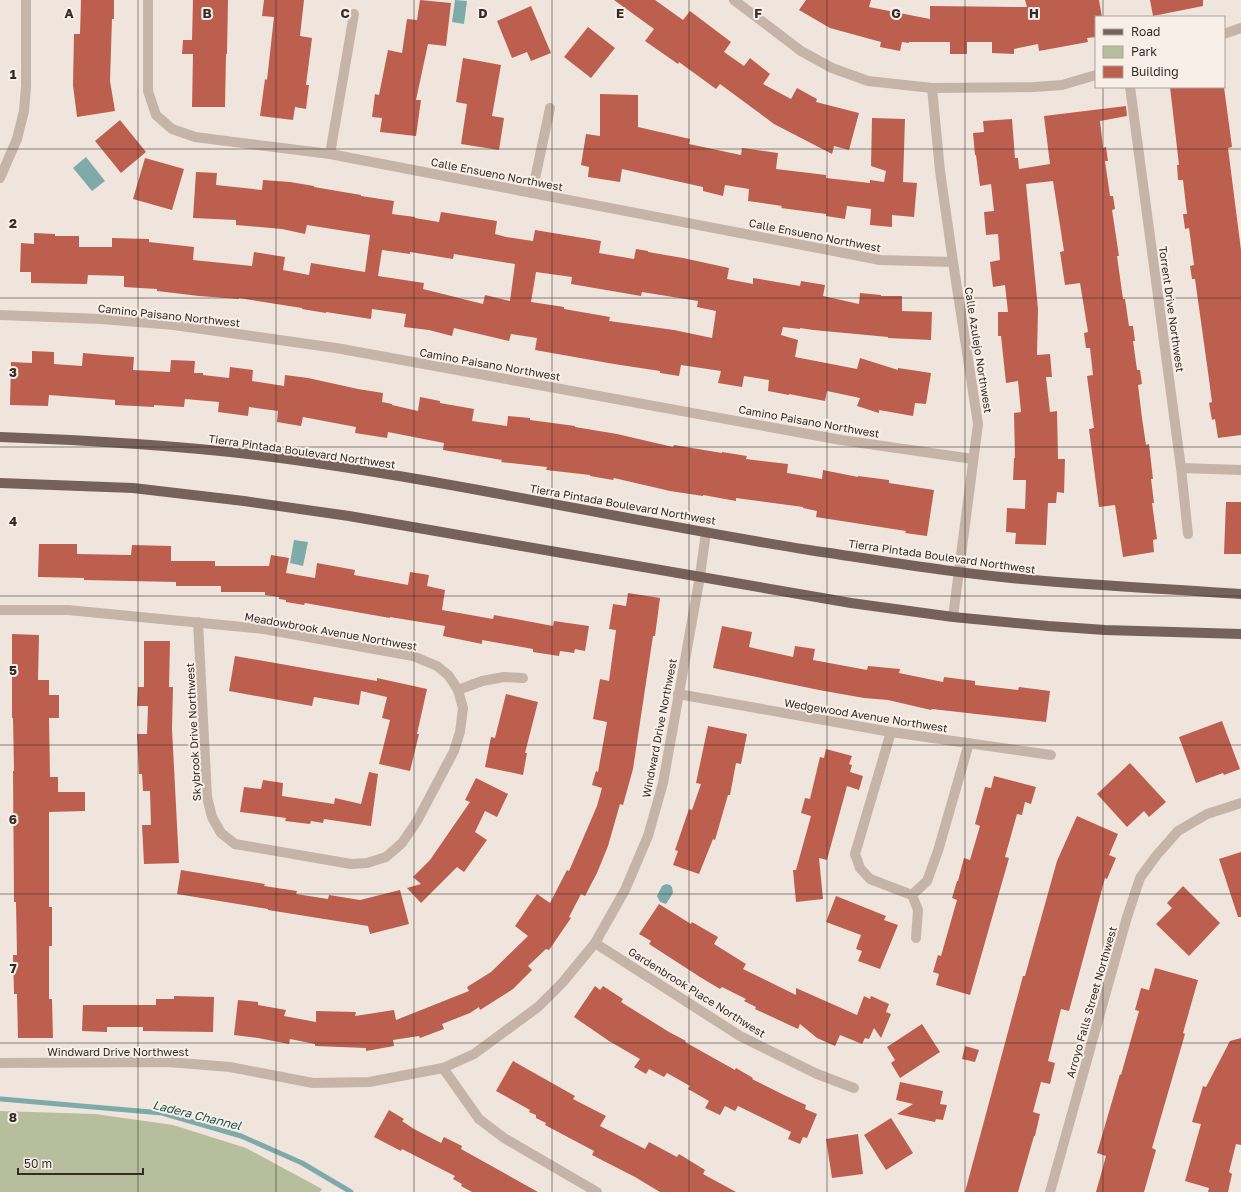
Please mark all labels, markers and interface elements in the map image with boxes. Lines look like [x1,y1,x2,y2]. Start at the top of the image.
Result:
text: A [64,5,74,21]
text: B [202,5,212,21]
text: C [340,5,350,21]
text: D [478,5,488,21]
text: E [616,5,624,21]
text: F [754,5,762,21]
text: G [891,5,901,21]
text: H [1029,5,1039,21]
legend [1095,16,1225,88]
text: Road [1131,24,1160,39]
text: Park [1131,44,1157,59]
text: Building [1131,64,1179,79]
text: 1 [10,66,17,82]
street label: Calle Ensueno Northwest [430,155,564,193]
text: 2 [9,215,17,231]
street label: Calle Ensueno Northwest [748,216,882,254]
street label: Torrent Drive Northwest [1157,245,1187,373]
street label: Calle Azulejo Northwest [963,286,995,414]
street label: Camino Paisano Northwest [97,301,241,329]
street label: Camino Paisano Northwest [419,345,561,383]
text: 3 [9,364,17,380]
street label: Camino Paisano Northwest [738,402,880,440]
street label: Tierra Pintada Boulevard Northwest [208,431,396,471]
street label: Tierra Pintada Boulevard Northwest [529,481,717,527]
text: 4 [9,513,17,529]
street label: Tierra Pintada Boulevard Northwest [848,536,1036,576]
street label: Meadowbrook Avenue Northwest [244,609,418,653]
street label: Windward Drive Northwest [639,657,679,799]
text: 5 [9,662,17,678]
street label: Skybrook Drive Northwest [183,662,203,802]
street label: Wedgewood Avenue Northwest [783,696,949,734]
text: 6 [9,811,17,827]
street label: Arroyo Falls Street Northwest [1063,925,1119,1079]
street label: Gardenbrook Place Northwest [626,944,768,1040]
text: 7 [9,960,17,976]
street label: Windward Drive Northwest [47,1045,189,1058]
water label: Ladera Channel [151,1097,244,1133]
text: 8 [9,1109,17,1125]
scale bar [18,1150,143,1176]
text: 50 m [24,1156,52,1171]

